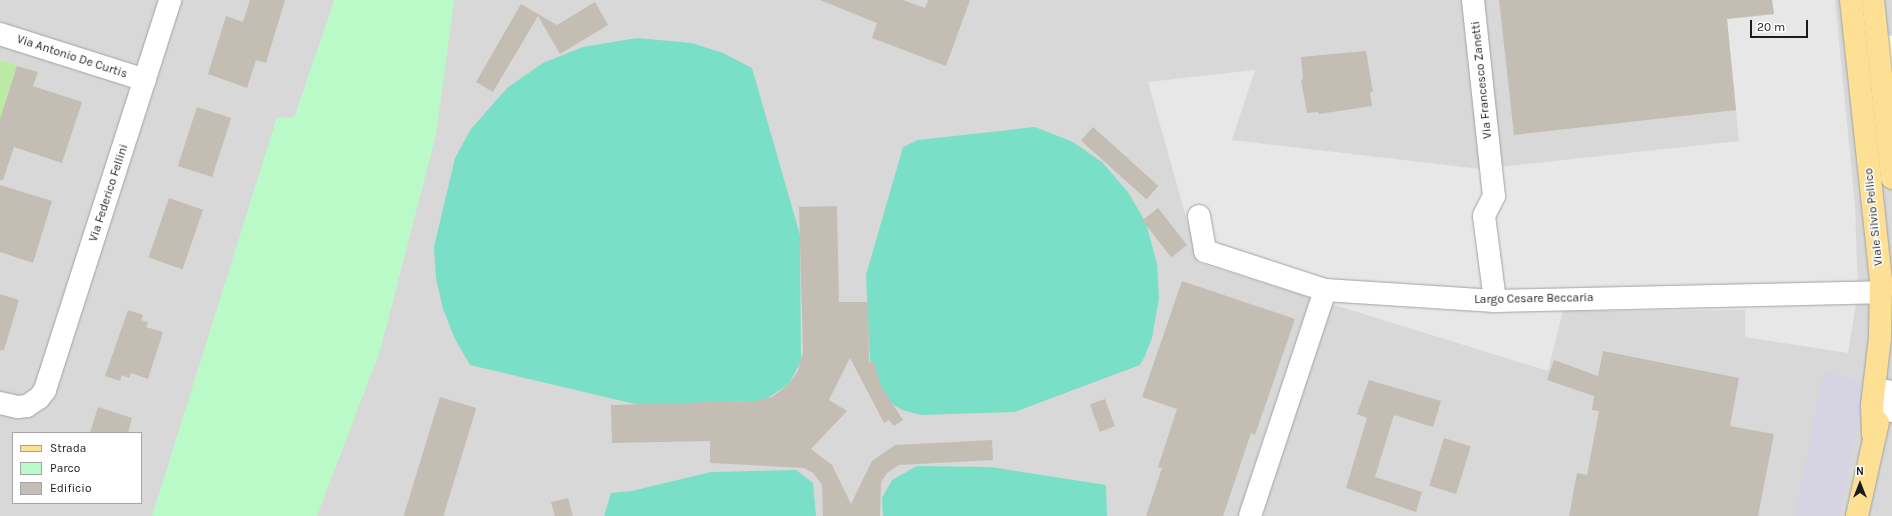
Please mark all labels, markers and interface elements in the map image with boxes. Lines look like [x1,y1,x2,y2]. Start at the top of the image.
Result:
scale bar [1752,12,1810,38]
street label: Via Francesco Zanetti [1469,20,1495,140]
text: 20 m [1757,20,1785,34]
street label: Via Antonio De Curtis [15,32,129,82]
street label: Via Federico Fellini [86,142,132,244]
street label: Viale Silvio Pellico [1862,167,1886,267]
street label: Largo Cesare Beccaria [1474,291,1594,307]
legend [12,432,142,504]
text: Strada [50,441,86,455]
text: Parco [50,461,80,475]
north arrow [1840,464,1880,504]
text: N [1856,465,1864,478]
text: Edificio [50,481,91,495]

